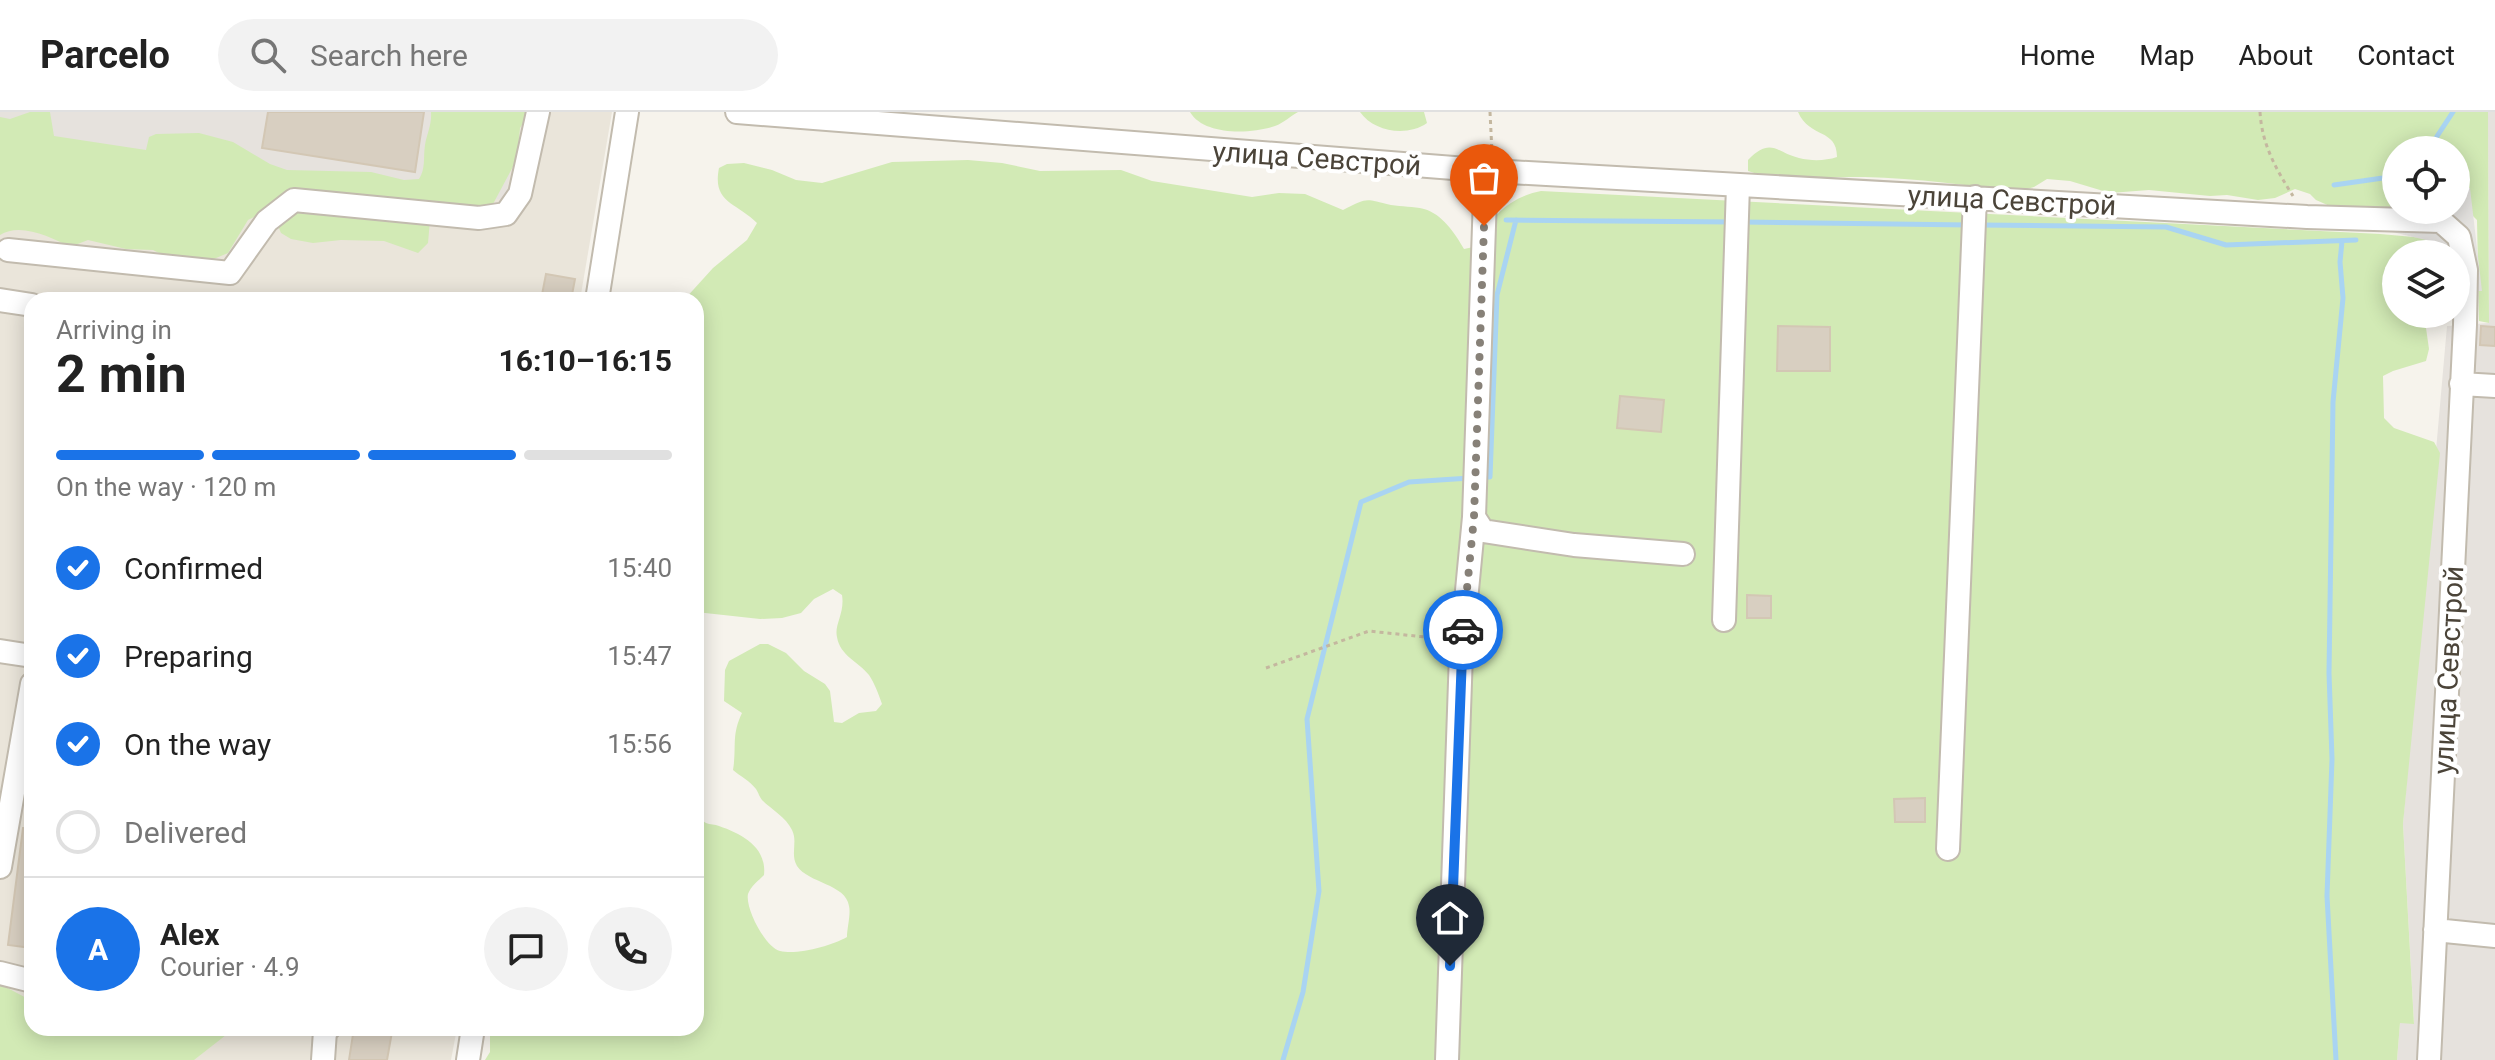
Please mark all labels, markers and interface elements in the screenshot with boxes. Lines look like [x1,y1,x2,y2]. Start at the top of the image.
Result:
search box [218,19,778,91]
text: Parcelo [40,33,170,77]
icon: search [246,33,290,77]
text: Search here [310,38,468,73]
text: Home [2020,39,2095,72]
text: Map [2139,39,2195,72]
text: About [2239,39,2313,72]
text: Contact [2357,39,2455,72]
street label: улица Севстрой [1212,135,1422,182]
map controls [2382,136,2470,328]
button: locate [2382,136,2470,224]
pin [1450,144,1518,226]
icon: bag [1462,156,1506,200]
street label: улица Севстрой [1907,179,2117,222]
button: layers [2382,240,2470,328]
text: Arriving in [56,315,172,345]
text: 16:10–16:15 [498,343,672,378]
text: 2 min [56,344,187,405]
text: On the way · 120 m [56,472,276,502]
icon: check [56,546,100,590]
text: Confirmed [124,551,263,586]
text: 15:40 [607,553,672,583]
street label: улица Севстрой [2427,565,2470,775]
courier [1423,590,1503,670]
icon: car [1441,608,1485,652]
icon: check [56,634,100,678]
text: Preparing [124,639,253,674]
text: 15:47 [607,641,672,671]
icon: check [56,722,100,766]
text: On the way [124,727,271,762]
text: 15:56 [607,729,672,759]
text: Delivered [124,815,247,850]
pin [1416,884,1484,966]
icon: home [1428,896,1472,940]
button: chat [484,907,568,991]
button: phone [588,907,672,991]
text: Alex [160,917,220,952]
text: A [88,932,108,967]
text: Courier · 4.9 [160,952,300,982]

